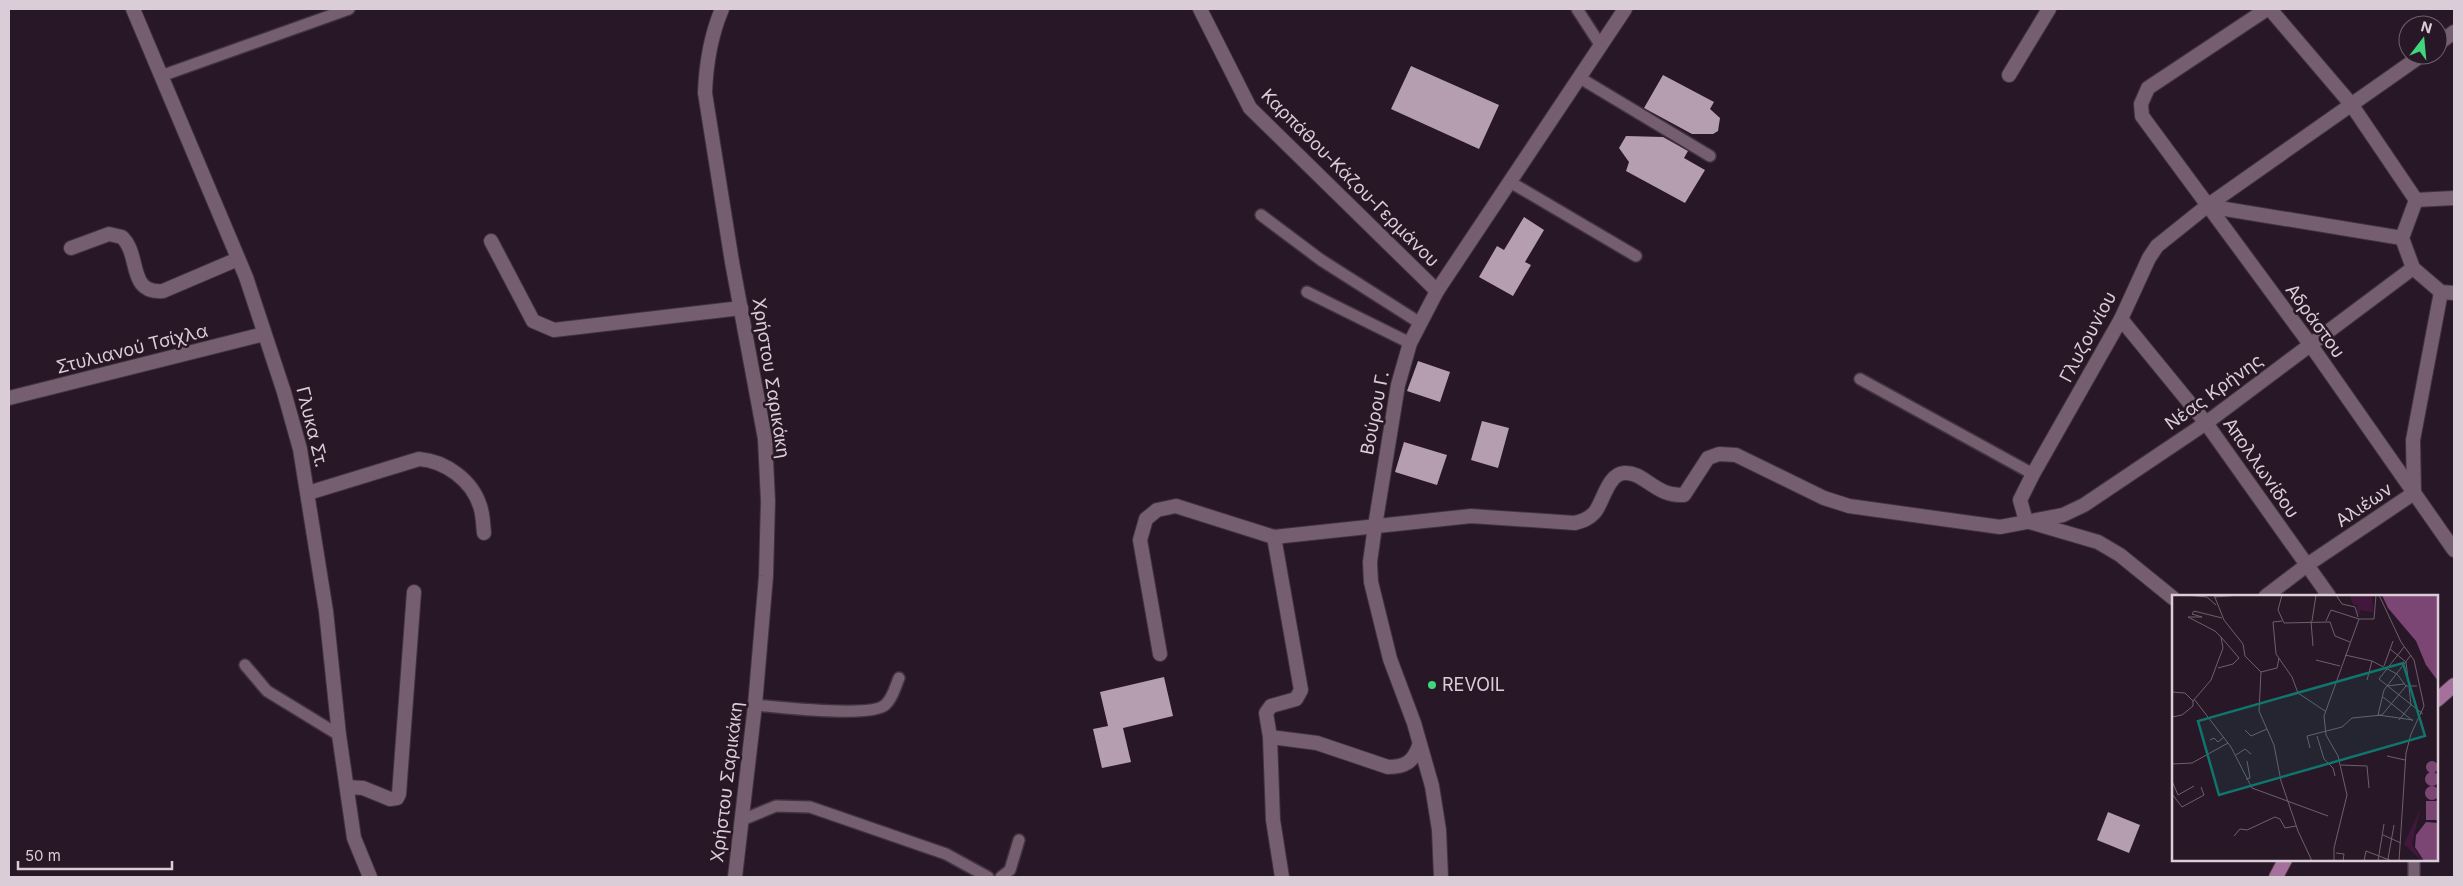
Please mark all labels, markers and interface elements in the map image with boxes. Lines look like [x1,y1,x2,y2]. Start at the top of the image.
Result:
north arrow [2398,15,2448,65]
text: N [2419,17,2434,37]
street label: Καρπάθου-Κάζου-Γερμάνου [1257,84,1444,271]
street label: Αδράστου [2282,280,2349,362]
street label: Γλυζουνίου [2055,288,2120,386]
street label: Χρήστου Σαρικάκη [748,296,795,460]
street label: Στυλιανού Τσίχλα [54,320,210,378]
street label: Νέας Κρήνης [2161,349,2267,434]
street label: Βούρου Γ. [1356,369,1393,457]
street label: Γλυκα Στ. [292,385,333,469]
street label: Απολλωνίδου [2219,414,2304,522]
street label: Αλιέων [2331,478,2396,531]
inset map [2172,595,2438,861]
place label: REVOIL [1442,674,1505,695]
marker: REVOIL [1426,679,1438,691]
street label: Χρήστου Σαρικάκη [706,700,747,864]
scale bar [18,838,171,870]
text: 50 m [25,846,61,865]

